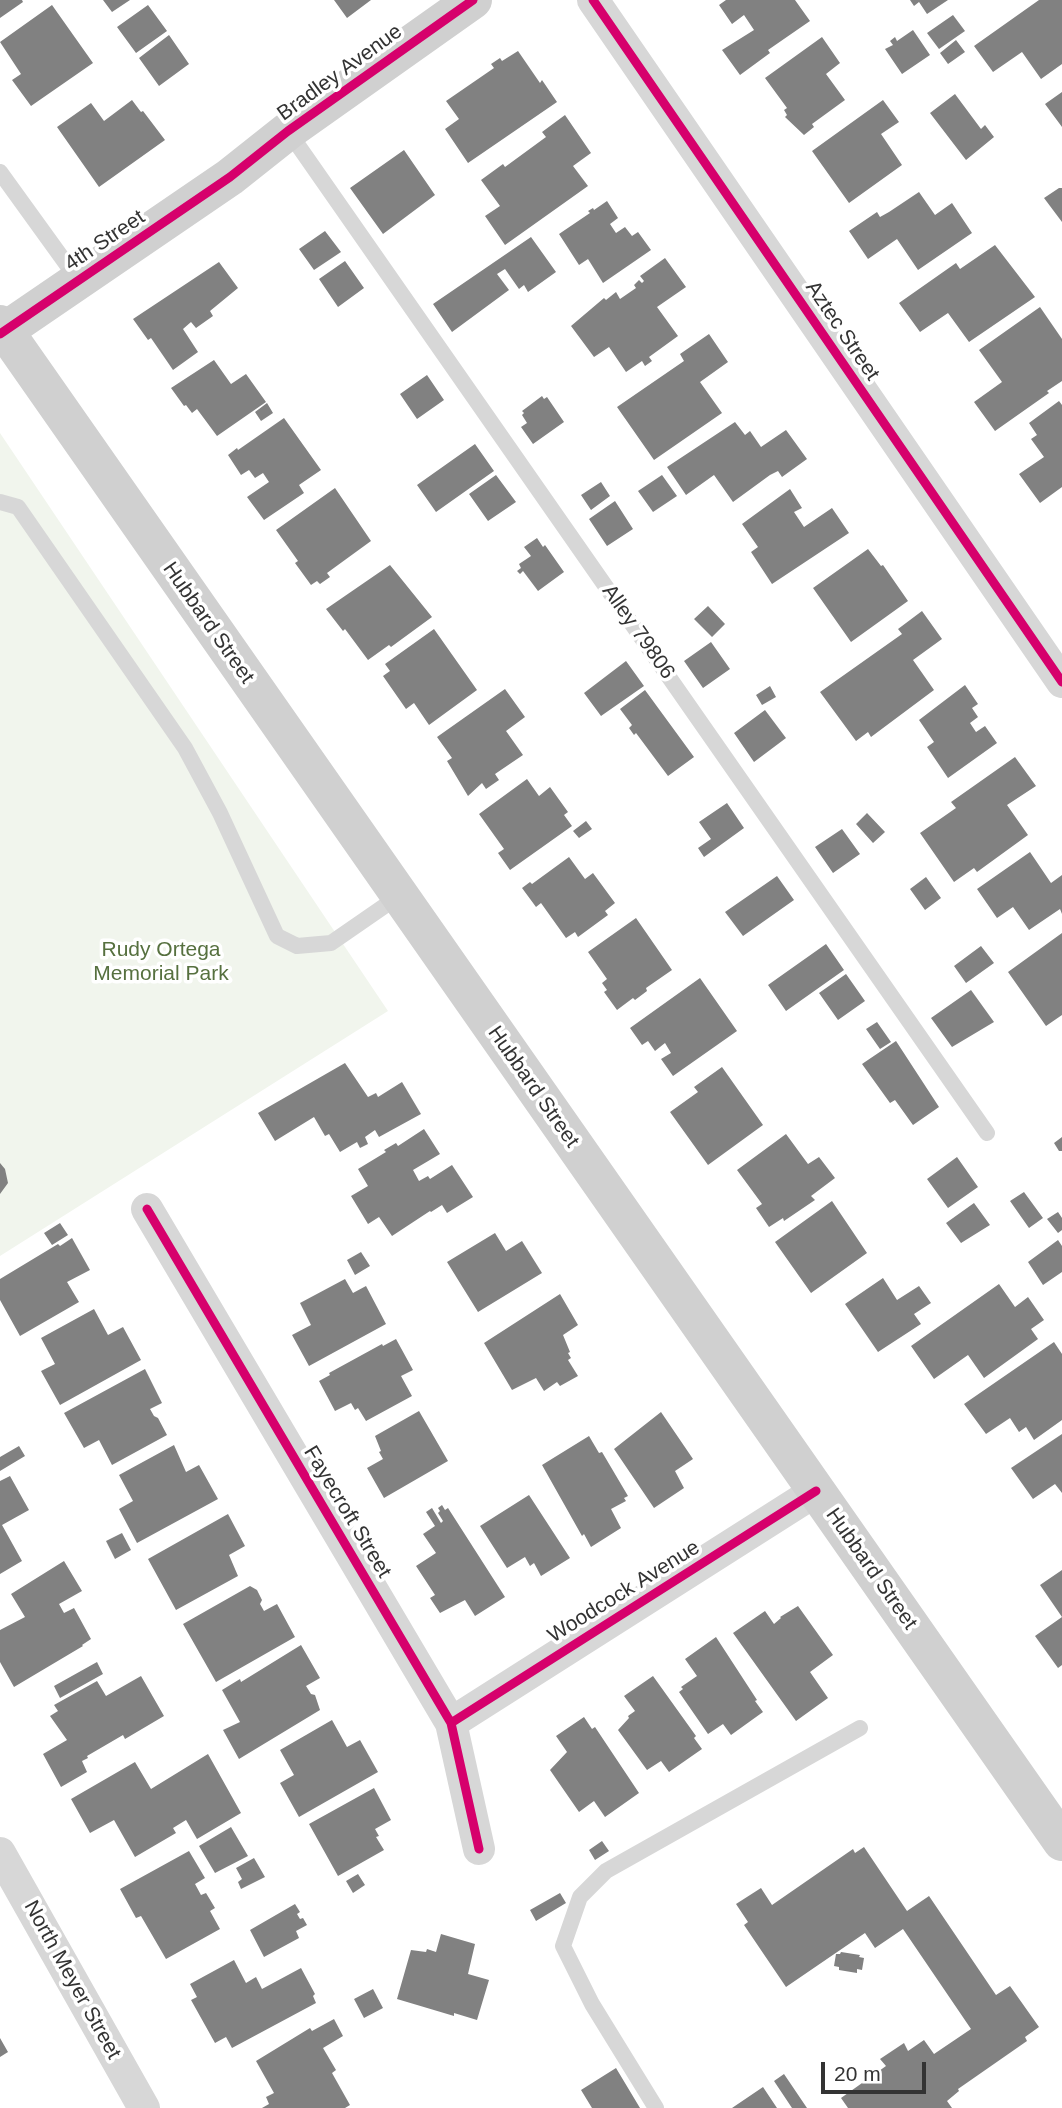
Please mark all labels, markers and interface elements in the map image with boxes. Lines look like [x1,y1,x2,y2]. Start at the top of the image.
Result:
street label: Bradley Avenue [273,19,407,127]
street label: 4th Street [60,205,150,277]
street label: Aztec Street [800,277,884,385]
street label: Hubbard Street [157,557,259,689]
street label: Alley 79806 [596,580,680,684]
park label: Rudy Ortega Memorial Park [93,937,229,987]
street label: Hubbard Street [482,1021,584,1153]
street label: Fayecroft Street [298,1441,396,1583]
street label: Hubbard Street [820,1503,922,1635]
street label: Woodcock Avenue [543,1535,705,1649]
street label: North Meyer Street [18,1896,126,2064]
scale bar [824,2048,929,2092]
text: 20 m [834,2062,881,2085]

